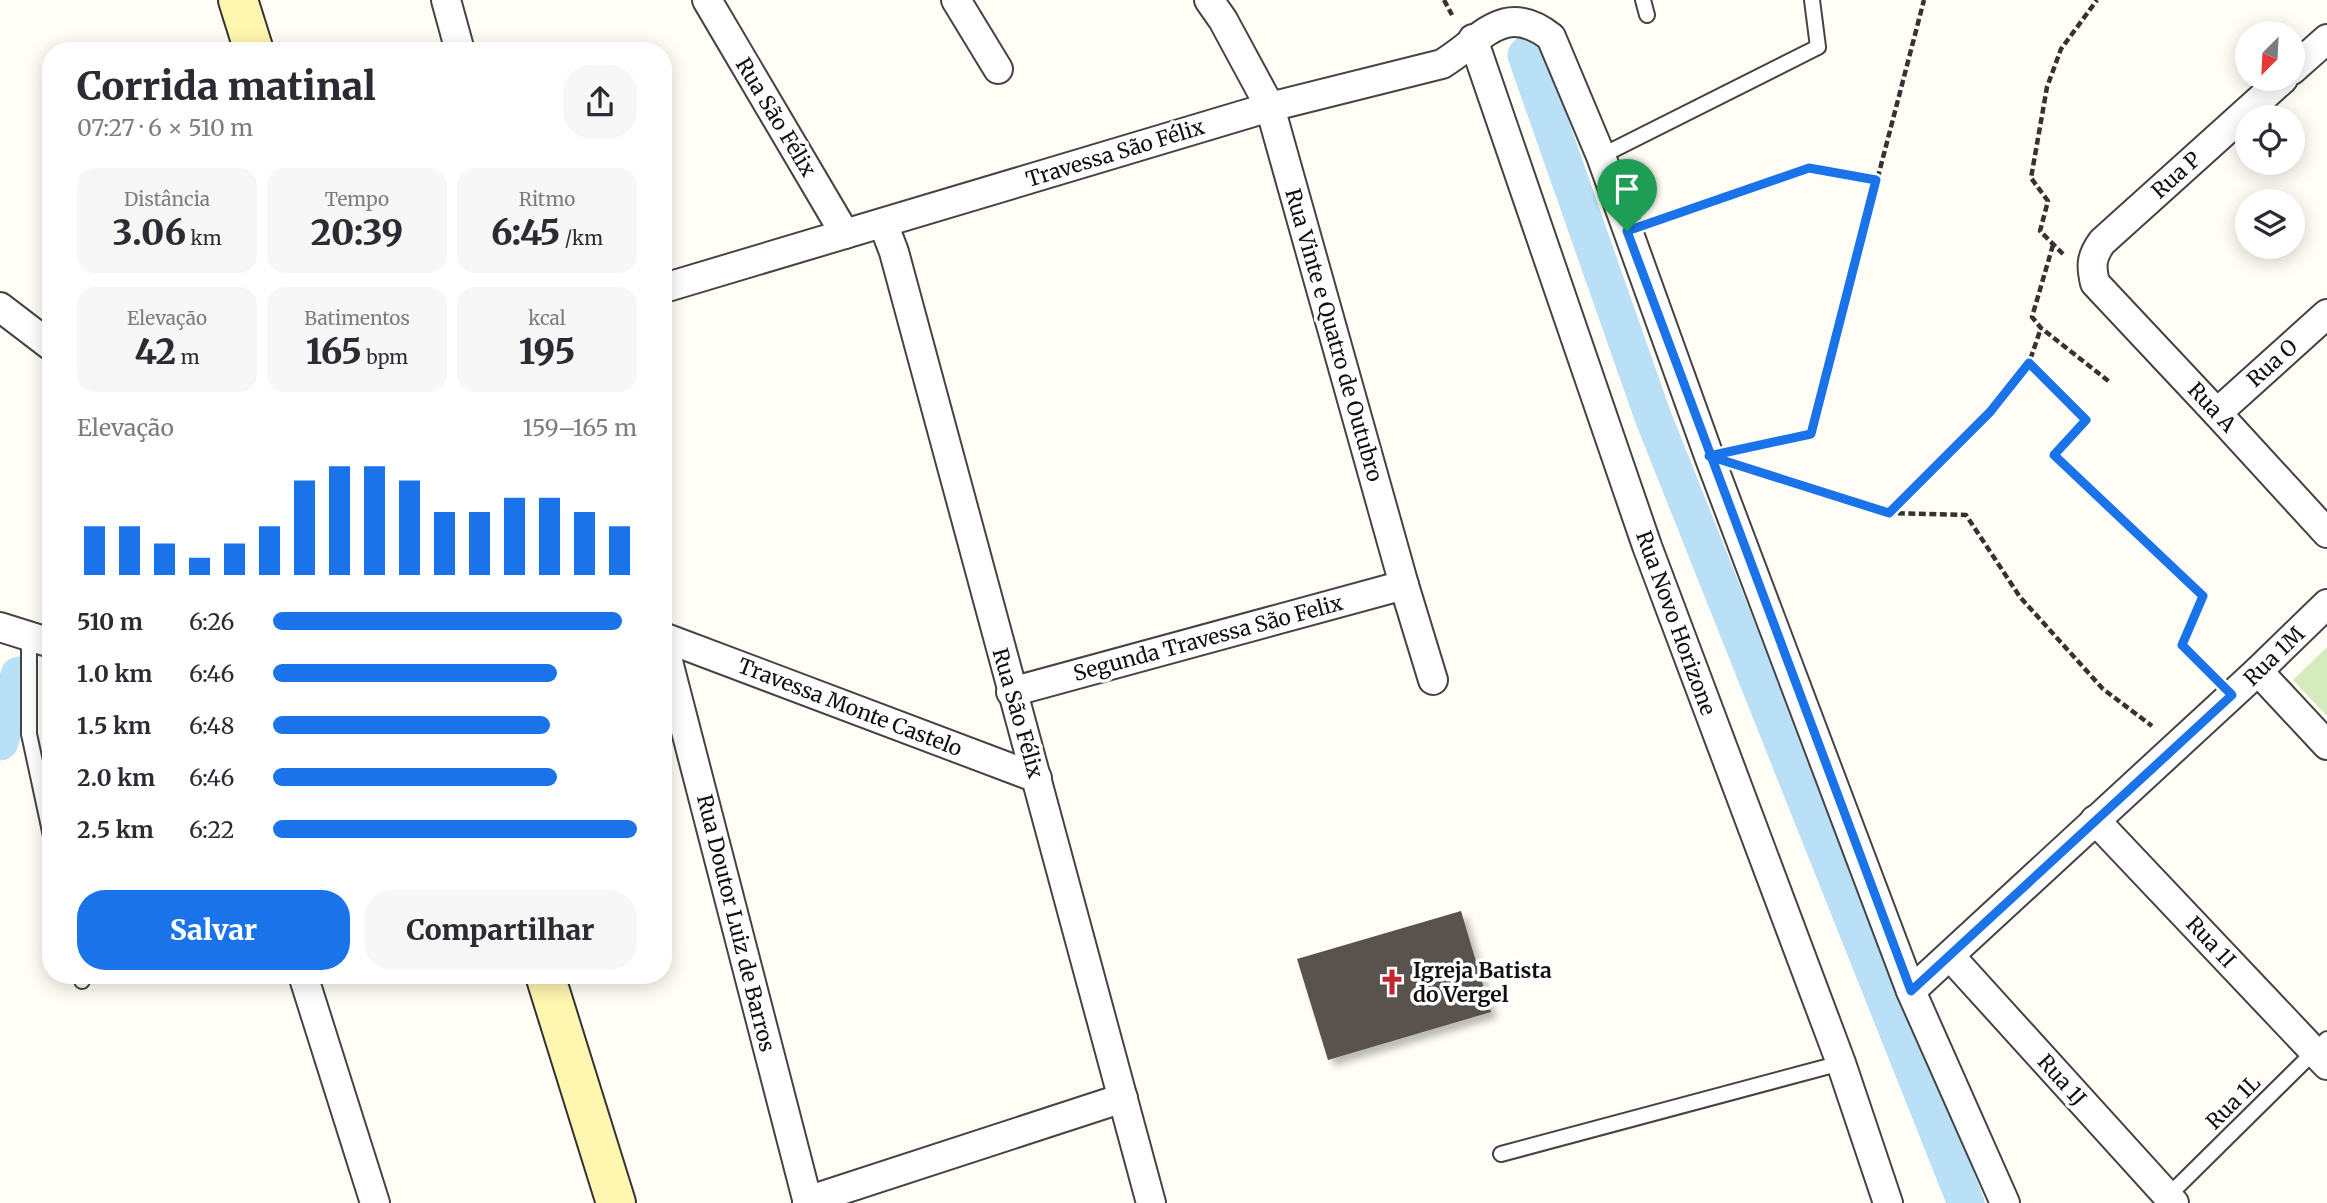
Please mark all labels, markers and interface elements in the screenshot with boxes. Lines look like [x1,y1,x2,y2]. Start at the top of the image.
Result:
north arrow [2235,21,2305,91]
map controls [2235,21,2305,259]
street label: Rua São Félix [730,53,822,182]
text: Corrida matinal [77,63,376,110]
button: share [563,65,637,139]
button: locate [2235,105,2305,175]
text: 07:27 · 6 × 510 m [77,113,253,142]
street label: Travessa São Félix [1023,113,1208,193]
street label: Rua P [2146,146,2206,204]
pin [1597,159,1657,231]
icon: arrive [1608,170,1646,208]
street label: Rua Vinte e Quatro de Outubro [1279,185,1389,485]
text: Distância [124,187,210,211]
text: Tempo [325,187,389,211]
text: Ritmo [519,187,575,211]
button: layers [2235,189,2305,259]
text: 3.06 [112,211,186,255]
text: 20:39 [311,211,403,255]
text: 6:45 [491,211,560,255]
text: km [186,226,222,250]
text: /km [560,226,603,250]
text: Elevação [127,306,207,330]
text: Batimentos [304,306,410,330]
text: kcal [528,306,566,330]
text: 42 [134,330,176,374]
text: 165 [306,330,362,374]
text: 195 [519,330,575,374]
street label: Rua O [2241,333,2303,393]
text: m [176,345,200,369]
text: bpm [362,345,408,369]
street label: Rua A [2182,376,2242,438]
text: Elevação [77,413,174,442]
text: 159–165 m [522,413,637,442]
street label: Rua Novo Horizone [1630,527,1722,719]
street label: Segunda Travessa São Felix [1070,589,1346,687]
text: 510 m [77,607,143,636]
text: 6:26 [189,607,234,636]
street label: Rua 1M [2238,620,2310,691]
street label: Rua São Félix [987,645,1050,782]
street label: Travessa Monte Castelo [734,652,966,762]
text: 1.0 km [77,659,152,688]
text: 6:46 [189,659,235,688]
text: 1.5 km [77,711,151,740]
text: 6:48 [189,711,234,740]
text: 2.0 km [77,763,155,792]
text: 6:46 [189,763,235,792]
street label: Rua Doutor Luiz de Barros [691,792,781,1054]
text: 2.5 km [77,815,154,844]
text: 6:22 [189,815,234,844]
button: Salvar [77,890,350,970]
button: Compartilhar [364,890,637,970]
street label: Rua 1I [2180,911,2242,973]
place label: Igreja Batista do Vergel [1413,957,1552,1008]
church icon: Igreja Batista do Vergel [1377,967,1407,997]
street label: Rua 1J [2032,1049,2092,1112]
street label: Rua 1L [2200,1069,2266,1135]

